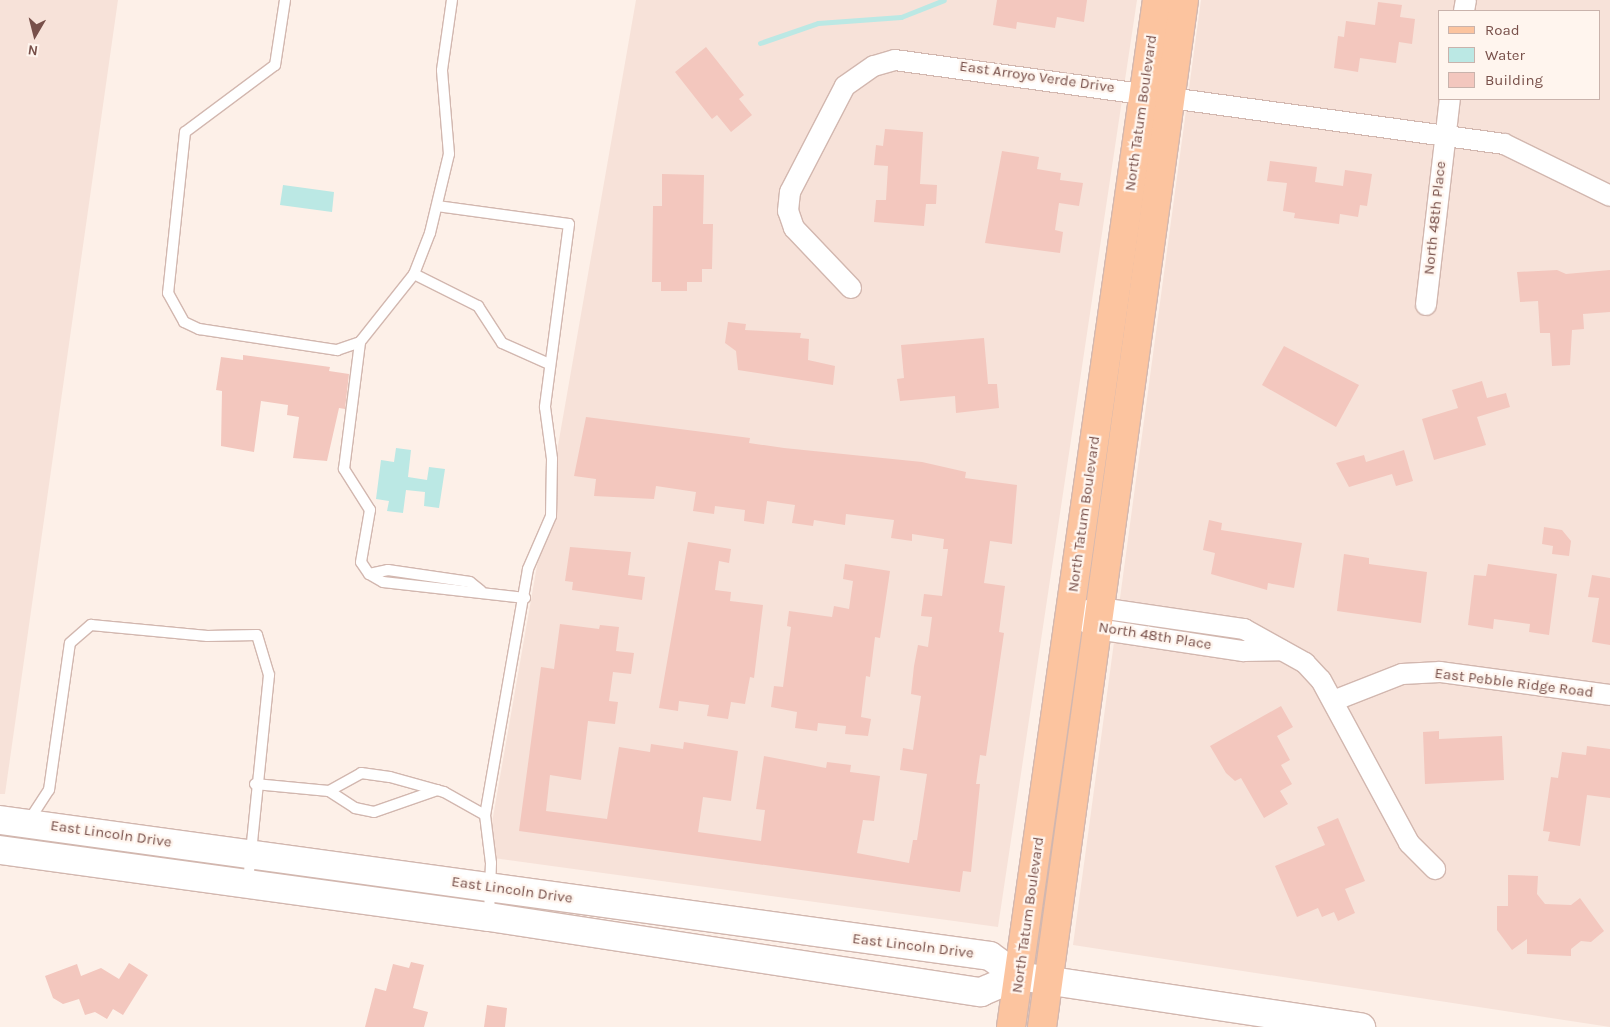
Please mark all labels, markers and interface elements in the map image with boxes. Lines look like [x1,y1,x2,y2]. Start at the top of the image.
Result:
north arrow [10,10,60,60]
legend [1438,10,1600,100]
text: Road [1485,21,1520,39]
street label: North Tatum Boulevard [1121,34,1161,192]
text: N [27,41,39,59]
text: Water [1485,46,1525,64]
street label: East Arroyo Verde Drive [958,57,1116,97]
text: Building [1485,71,1543,89]
street label: North 48th Place [1420,160,1450,276]
street label: North Tatum Boulevard [1064,435,1104,593]
street label: North 48th Place [1097,618,1213,654]
street label: East Pebble Ridge Road [1434,664,1594,702]
street label: East Lincoln Drive [49,817,173,851]
street label: North Tatum Boulevard [1008,836,1048,994]
street label: East Lincoln Drive [450,873,574,907]
street label: East Lincoln Drive [851,930,975,962]

